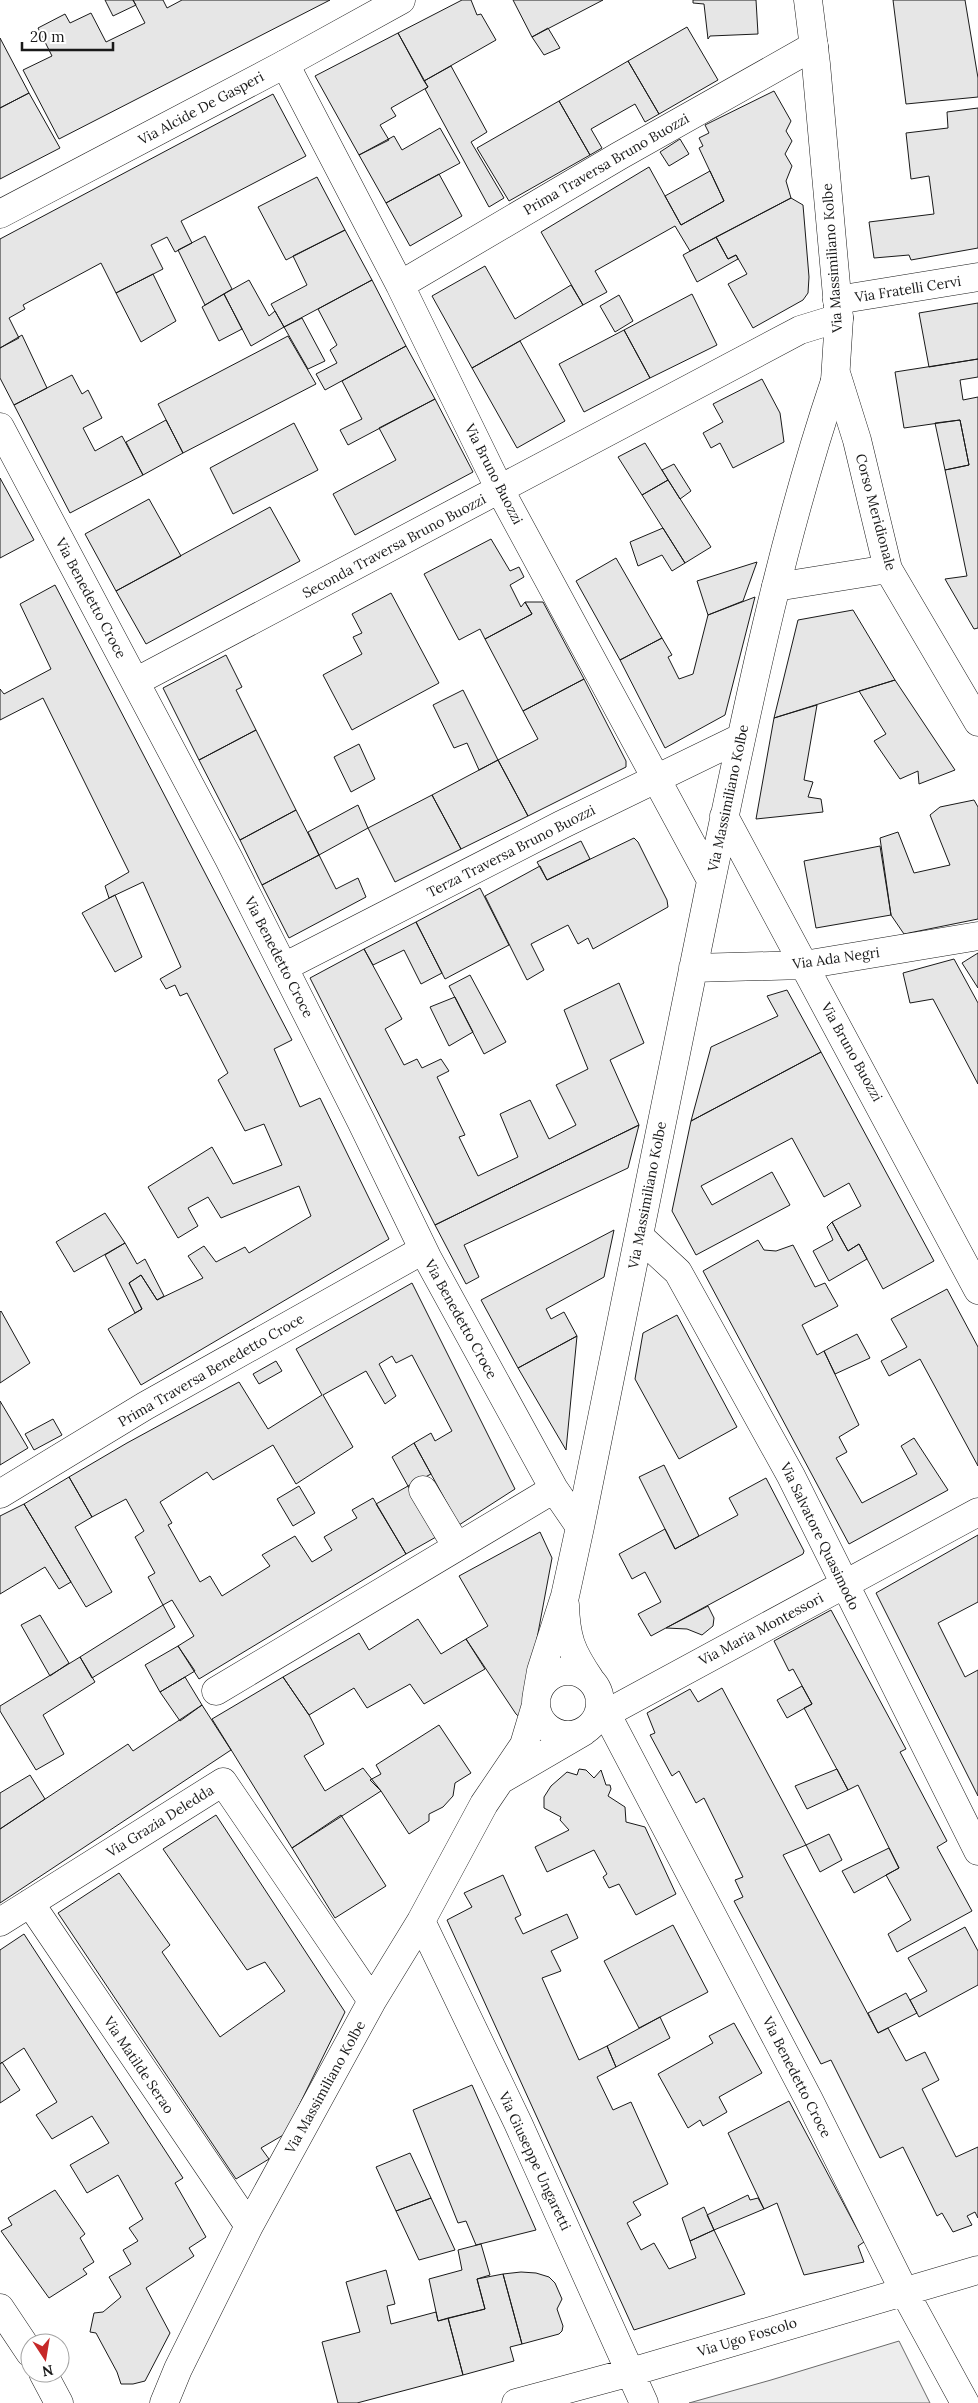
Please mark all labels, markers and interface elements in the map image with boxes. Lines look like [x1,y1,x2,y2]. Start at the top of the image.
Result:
scale bar [22,20,114,52]
text: 20 m [30,27,65,46]
street label: Via Alcide De Gasperi [134,67,267,149]
street label: Prima Traversa Bruno Buozzi [520,109,692,219]
street label: Via Massimiliano Kolbe [818,182,846,334]
street label: Via Fratelli Cervi [853,272,962,306]
street label: Via Bruno Buozzi [460,420,527,527]
street label: Corso Meridionale [852,452,900,573]
street label: Seconda Traversa Bruno Buozzi [299,490,489,602]
street label: Via Benedetto Croce [51,534,131,662]
street label: Via Massimiliano Kolbe [703,723,752,874]
street label: Terza Traversa Bruno Buozzi [424,801,598,901]
street label: Via Benedetto Croce [240,892,318,1021]
street label: Via Ada Negri [790,943,881,973]
street label: Via Bruno Buozzi [817,998,887,1105]
street label: Via Massimiliano Kolbe [624,1119,670,1271]
street label: Via Benedetto Croce [420,1255,501,1382]
street label: Prima Traversa Benedetto Croce [115,1309,307,1431]
street label: Via Salvatore Quasimodo [776,1458,864,1613]
street label: Via Maria Montessori [695,1589,826,1670]
street label: Via Grazia Deledda [102,1781,217,1862]
street label: Via Matilde Serao [99,2012,178,2117]
street label: Via Benedetto Croce [758,2012,836,2141]
street label: Via Massimiliano Kolbe [280,2017,369,2158]
street label: Via Giuseppe Ungaretti [494,2088,575,2233]
street label: Via Ugo Foscolo [694,2313,799,2361]
north arrow [20,2333,70,2383]
text: N [40,2361,55,2381]

